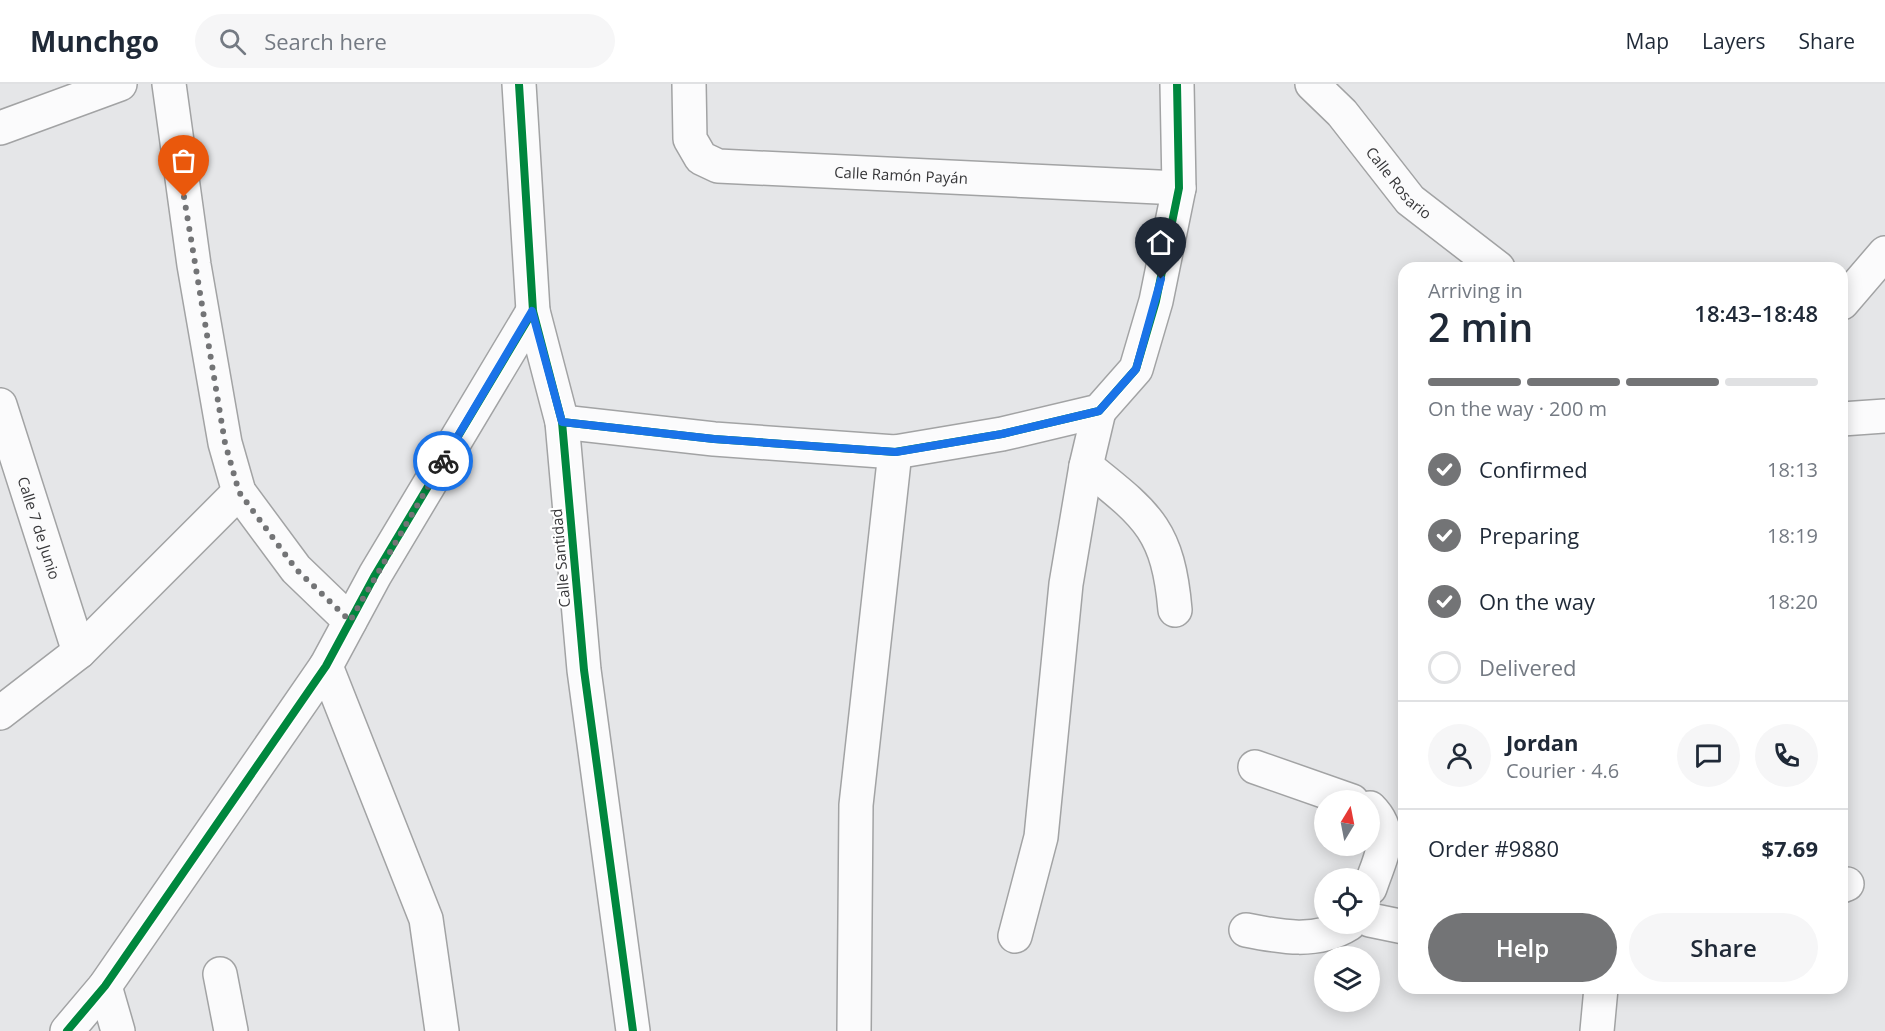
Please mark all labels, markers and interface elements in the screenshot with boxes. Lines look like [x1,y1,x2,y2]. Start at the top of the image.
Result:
search box [195,14,615,68]
text: Munchgo [30,22,159,60]
icon: search [216,25,249,58]
text: Search here [264,26,387,56]
text: Map [1626,27,1669,55]
text: Layers [1702,27,1766,55]
text: Share [1799,27,1855,55]
pin [158,135,209,197]
street label: Calle Rosario [1362,142,1436,223]
icon: bag [167,144,200,177]
street label: Calle Ramón Payán [834,162,968,188]
pin [1135,217,1186,279]
icon: home [1144,226,1177,259]
text: Arriving in [1428,277,1523,304]
text: 18:43–18:48 [1694,298,1818,328]
text: 2 min [1428,300,1533,353]
text: On the way · 200 m [1428,395,1607,422]
courier [413,431,473,491]
icon: bike [427,445,460,478]
icon: check [1428,453,1461,486]
text: Confirmed [1479,454,1588,484]
text: 18:13 [1767,456,1818,483]
street label: Calle 7 de Junio [13,474,65,582]
street label: Calle Santidad [546,508,574,608]
icon: check [1428,519,1461,552]
text: Preparing [1479,520,1579,550]
text: 18:19 [1767,522,1818,549]
icon: check [1428,585,1461,618]
text: On the way [1479,586,1595,616]
text: 18:20 [1767,588,1818,615]
text: Delivered [1479,652,1577,682]
button: person [1428,724,1491,787]
button: chat [1677,724,1740,787]
button: phone [1755,724,1818,787]
text: Jordan [1506,727,1579,757]
text: Courier · 4.6 [1506,757,1619,784]
north arrow [1314,790,1380,856]
map controls [1314,790,1380,1012]
text: Order #9880 [1428,833,1559,863]
text: $7.69 [1761,833,1818,863]
button: locate [1314,868,1380,934]
button: Help [1428,913,1617,982]
button: Share [1629,913,1818,982]
button: layers [1314,946,1380,1012]

